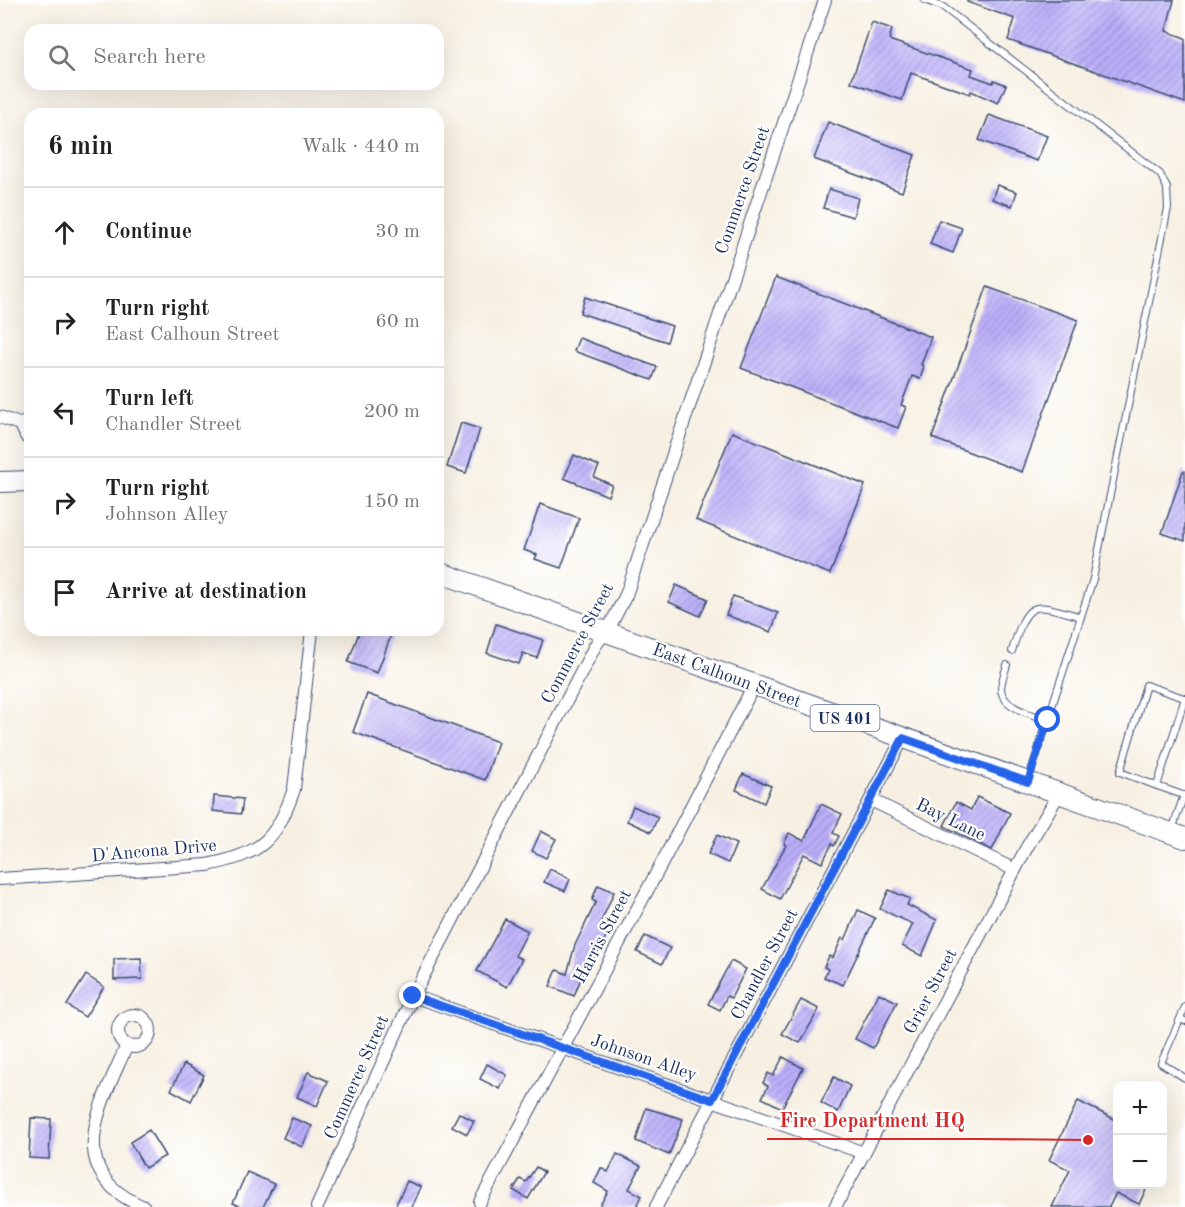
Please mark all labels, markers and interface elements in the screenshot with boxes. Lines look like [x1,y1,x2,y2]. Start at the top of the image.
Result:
search box [24,24,444,90]
icon: search [45,41,78,74]
text: Search here [93,46,206,68]
street label: Commerce Street [713,124,773,257]
text: 6 min [48,134,113,160]
text: Walk · 440 m [301,137,420,157]
icon: ahead [48,216,81,249]
text: Continue [105,221,192,243]
text: 30 m [375,222,420,242]
text: Turn right [105,298,209,320]
icon: right [48,306,81,339]
text: 60 m [375,312,420,332]
text: East Calhoun Street [105,325,280,345]
text: Turn left [105,388,194,410]
icon: left [48,396,81,429]
text: 200 m [364,402,420,422]
text: Chandler Street [105,415,242,435]
text: Turn right [105,478,209,500]
icon: right [48,486,81,519]
text: 150 m [364,492,420,512]
text: Johnson Alley [105,505,228,525]
icon: arrive [48,576,81,609]
street label: Commerce Street [538,580,617,707]
text: Arrive at destination [105,581,307,603]
street label: East Calhoun Street [650,641,804,711]
road number: US 401 [810,705,880,731]
route start [1034,706,1060,732]
street label: Bay Lane [913,795,988,844]
street label: D'Ancona Drive [91,837,217,865]
street label: Harris Street [571,887,635,986]
street label: Chandler Street [728,906,802,1023]
street label: Grier Street [901,946,961,1037]
route end [399,982,425,1008]
street label: Commerce Street [321,1012,392,1142]
street label: Johnson Alley [588,1031,699,1085]
map controls [1113,1081,1167,1189]
button: + [1113,1081,1167,1135]
callout: Fire Department HQ [767,1101,976,1139]
text: Fire Department HQ [779,1112,965,1132]
button: − [1113,1135,1167,1189]

